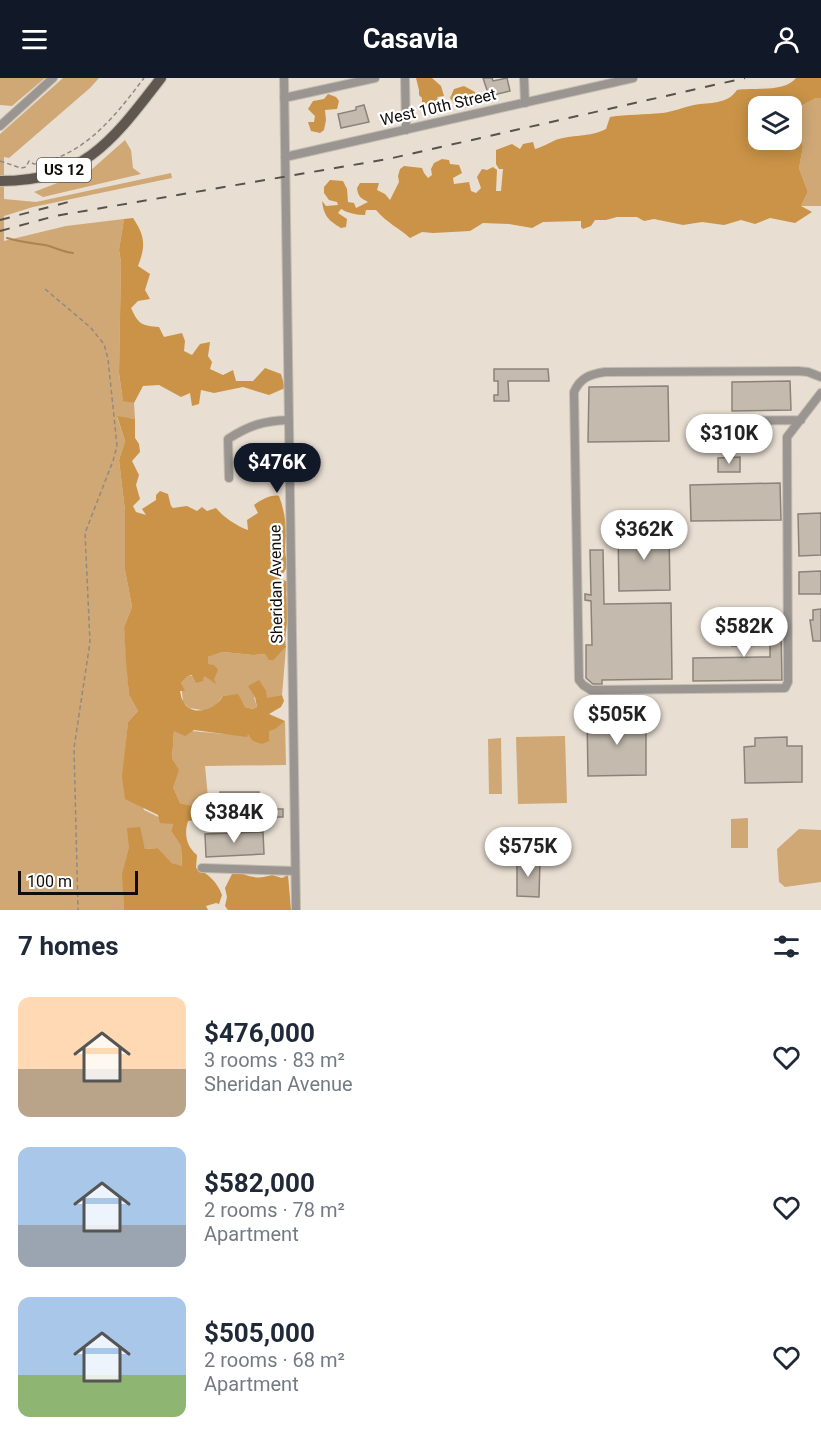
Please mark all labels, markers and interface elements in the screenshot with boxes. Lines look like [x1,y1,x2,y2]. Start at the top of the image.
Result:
icon: menu [18,23,51,56]
text: Casavia [363,23,458,55]
icon: person [770,23,803,56]
street label: West 10th Street [378,84,498,130]
map controls [748,96,802,150]
button: layers [748,96,802,150]
road number: US 12 [37,158,91,182]
pin: $310K [687,414,771,465]
text: $310K [700,421,758,445]
pin: $476K [235,443,319,494]
text: $476K [248,450,306,474]
pin: $362K [602,510,686,561]
text: $362K [615,517,673,541]
street label: Sheridan Avenue [265,524,287,644]
pin: $582K [702,607,786,658]
text: $582K [715,614,773,638]
pin: $505K [575,695,659,746]
text: $505K [588,702,646,726]
pin: $384K [192,793,276,844]
text: $384K [205,800,263,824]
pin: $575K [486,827,570,878]
text: $575K [499,834,557,858]
scale bar [18,868,138,896]
text: 100 m [27,872,72,891]
icon: filters [770,930,803,963]
text: 7 homes [18,931,119,961]
text: $476,000 [204,1018,315,1048]
icon: home [66,1021,138,1093]
icon: heart [770,1041,803,1074]
text: 3 rooms · 83 m² [204,1048,345,1072]
text: Sheridan Avenue [204,1072,353,1096]
text: $582,000 [204,1168,315,1198]
icon: home [66,1171,138,1243]
icon: heart [770,1191,803,1224]
text: 2 rooms · 78 m² [204,1198,345,1222]
text: Apartment [204,1222,299,1246]
text: $505,000 [204,1318,315,1348]
icon: home [66,1321,138,1393]
icon: heart [770,1341,803,1374]
text: 2 rooms · 68 m² [204,1348,345,1372]
text: Apartment [204,1372,299,1396]

